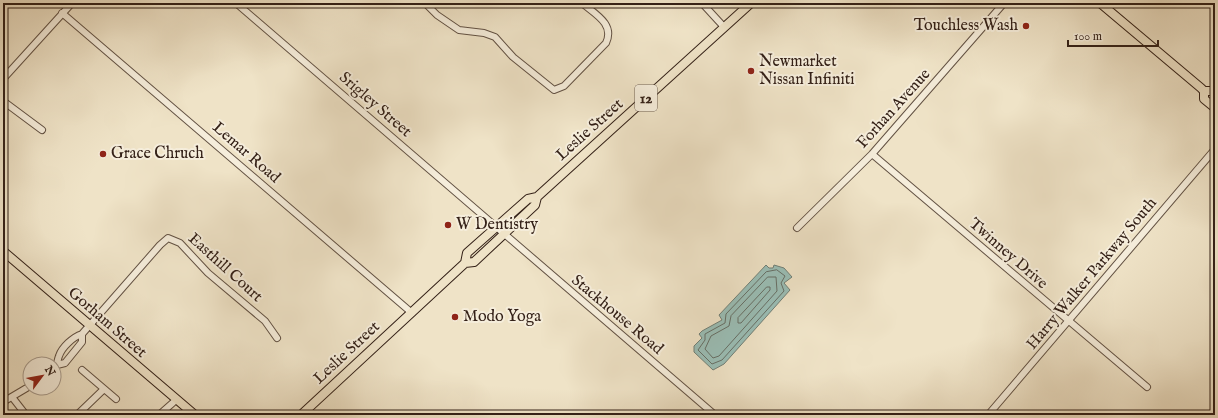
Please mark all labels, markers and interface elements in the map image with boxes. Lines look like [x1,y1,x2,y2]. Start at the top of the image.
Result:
place label: Touchless Wash [914,16,1018,36]
marker: Touchless Wash [1021,21,1031,31]
scale bar [1068,22,1158,48]
text: 100 m [1074,29,1102,44]
place label: Newmarket Nissan Infiniti [759,52,854,90]
street label: Forhan Avenue [853,65,935,153]
marker: Newmarket Nissan Infiniti [746,66,756,76]
street label: Srigley Street [335,68,416,142]
road number: 12 [635,85,657,111]
street label: Leslie Street [552,94,628,165]
street label: Lemar Road [208,118,284,188]
place label: Grace Chruch [111,144,204,164]
marker: Grace Chruch [98,149,108,159]
street label: Harry Walker Parkway South [1022,193,1162,354]
street label: Twinney Drive [964,214,1052,294]
place label: W Dentistry [456,215,538,235]
marker: W Dentistry [443,220,453,230]
street label: Easthill Court [183,229,267,307]
street label: Stackhouse Road [567,271,667,360]
street label: Gorham Street [63,283,151,363]
place label: Modo Yoga [463,307,541,327]
marker: Modo Yoga [450,312,460,322]
street label: Leslie Street [310,317,385,389]
north arrow [22,356,62,396]
text: N [41,363,58,379]

